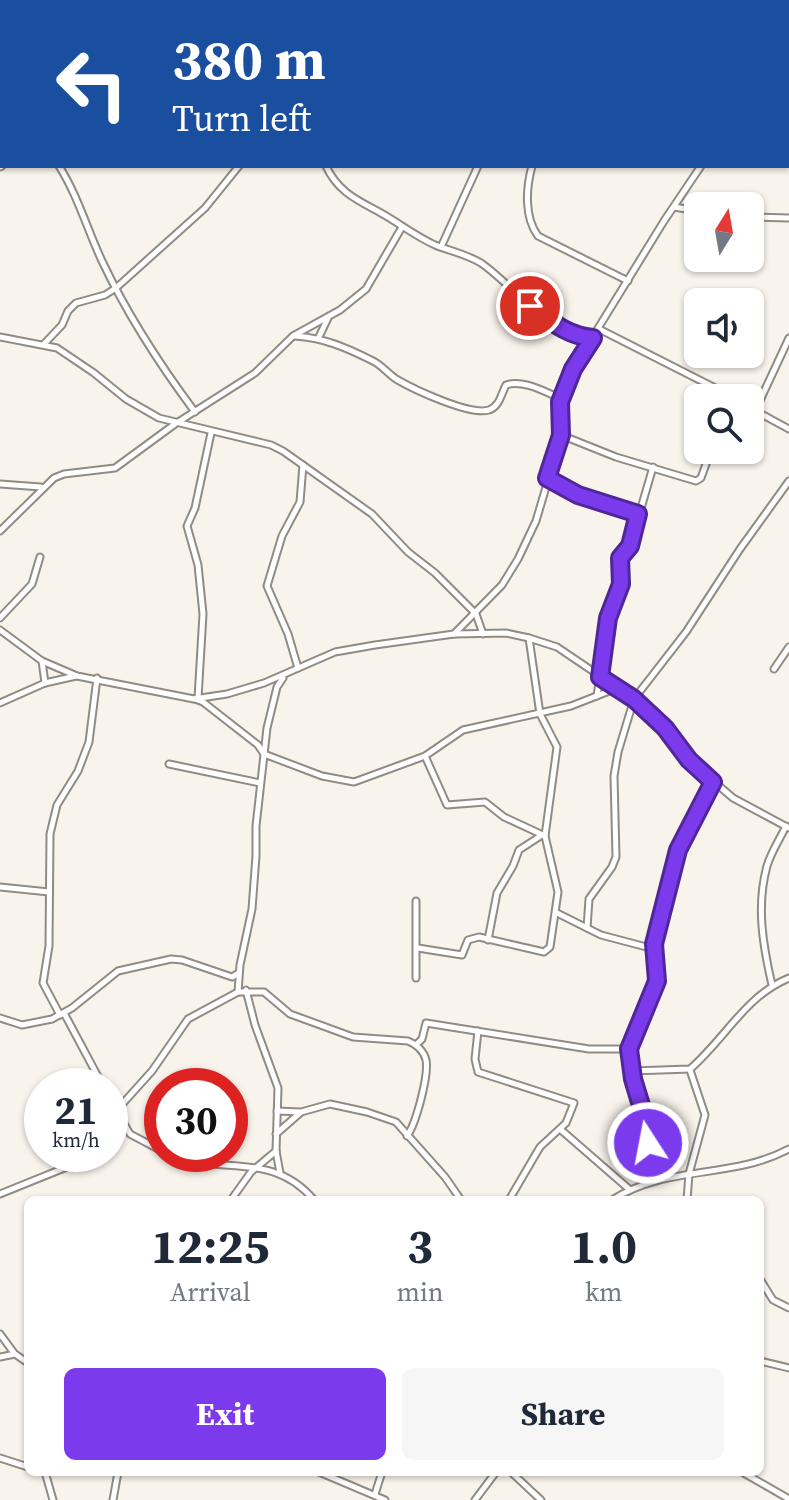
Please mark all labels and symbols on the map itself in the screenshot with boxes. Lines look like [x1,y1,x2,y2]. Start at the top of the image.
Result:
north arrow [684,192,764,272]
pin [496,272,564,340]
speed limit sign: 30 [144,1068,248,1172]
position arrow [606,1101,690,1185]

